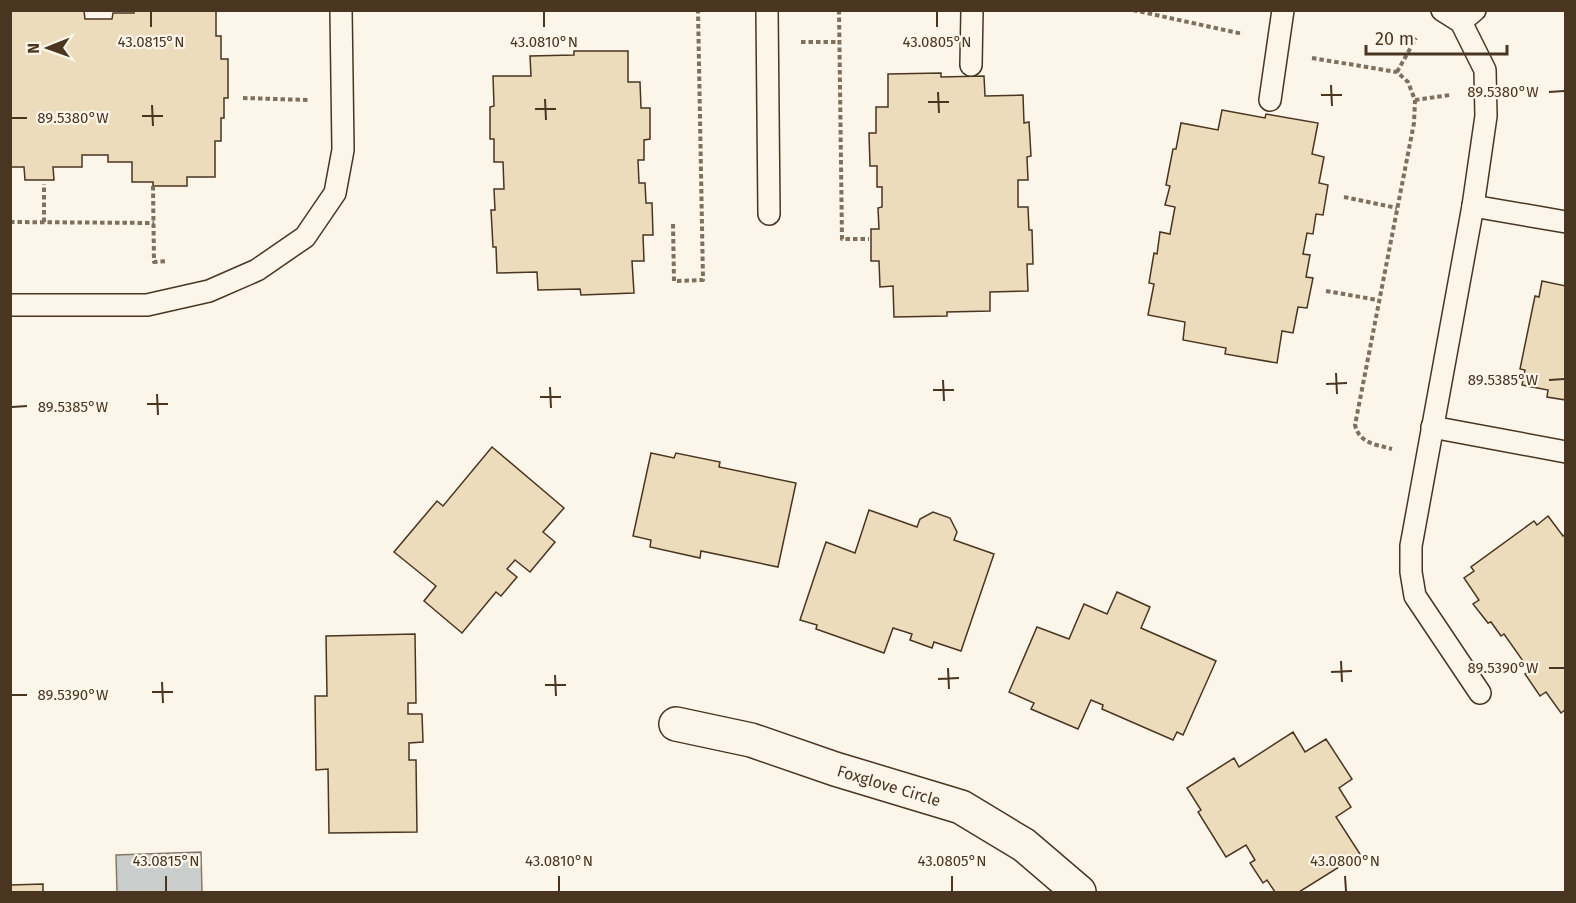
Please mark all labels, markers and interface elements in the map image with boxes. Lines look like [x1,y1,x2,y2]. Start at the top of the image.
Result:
north arrow [18,18,78,78]
scale bar [1366,18,1507,56]
text: 20 m [1375,28,1414,50]
text: 43.0815°N [118,33,184,51]
text: 43.0810°N [510,33,578,51]
text: 43.0805°N [902,33,972,51]
text: N [24,43,43,54]
text: 89.5380°W [1467,83,1539,101]
text: 89.5380°W [37,109,109,127]
text: 89.5385°W [1468,371,1539,389]
text: 89.5385°W [38,398,109,416]
text: 89.5390°W [1468,659,1539,677]
text: 89.5390°W [38,686,109,704]
street label: Foxglove Circle [835,761,943,810]
text: 43.0815°N [133,852,199,870]
text: 43.0810°N [525,852,593,870]
text: 43.0805°N [917,852,987,870]
text: 43.0800°N [1310,852,1380,870]

